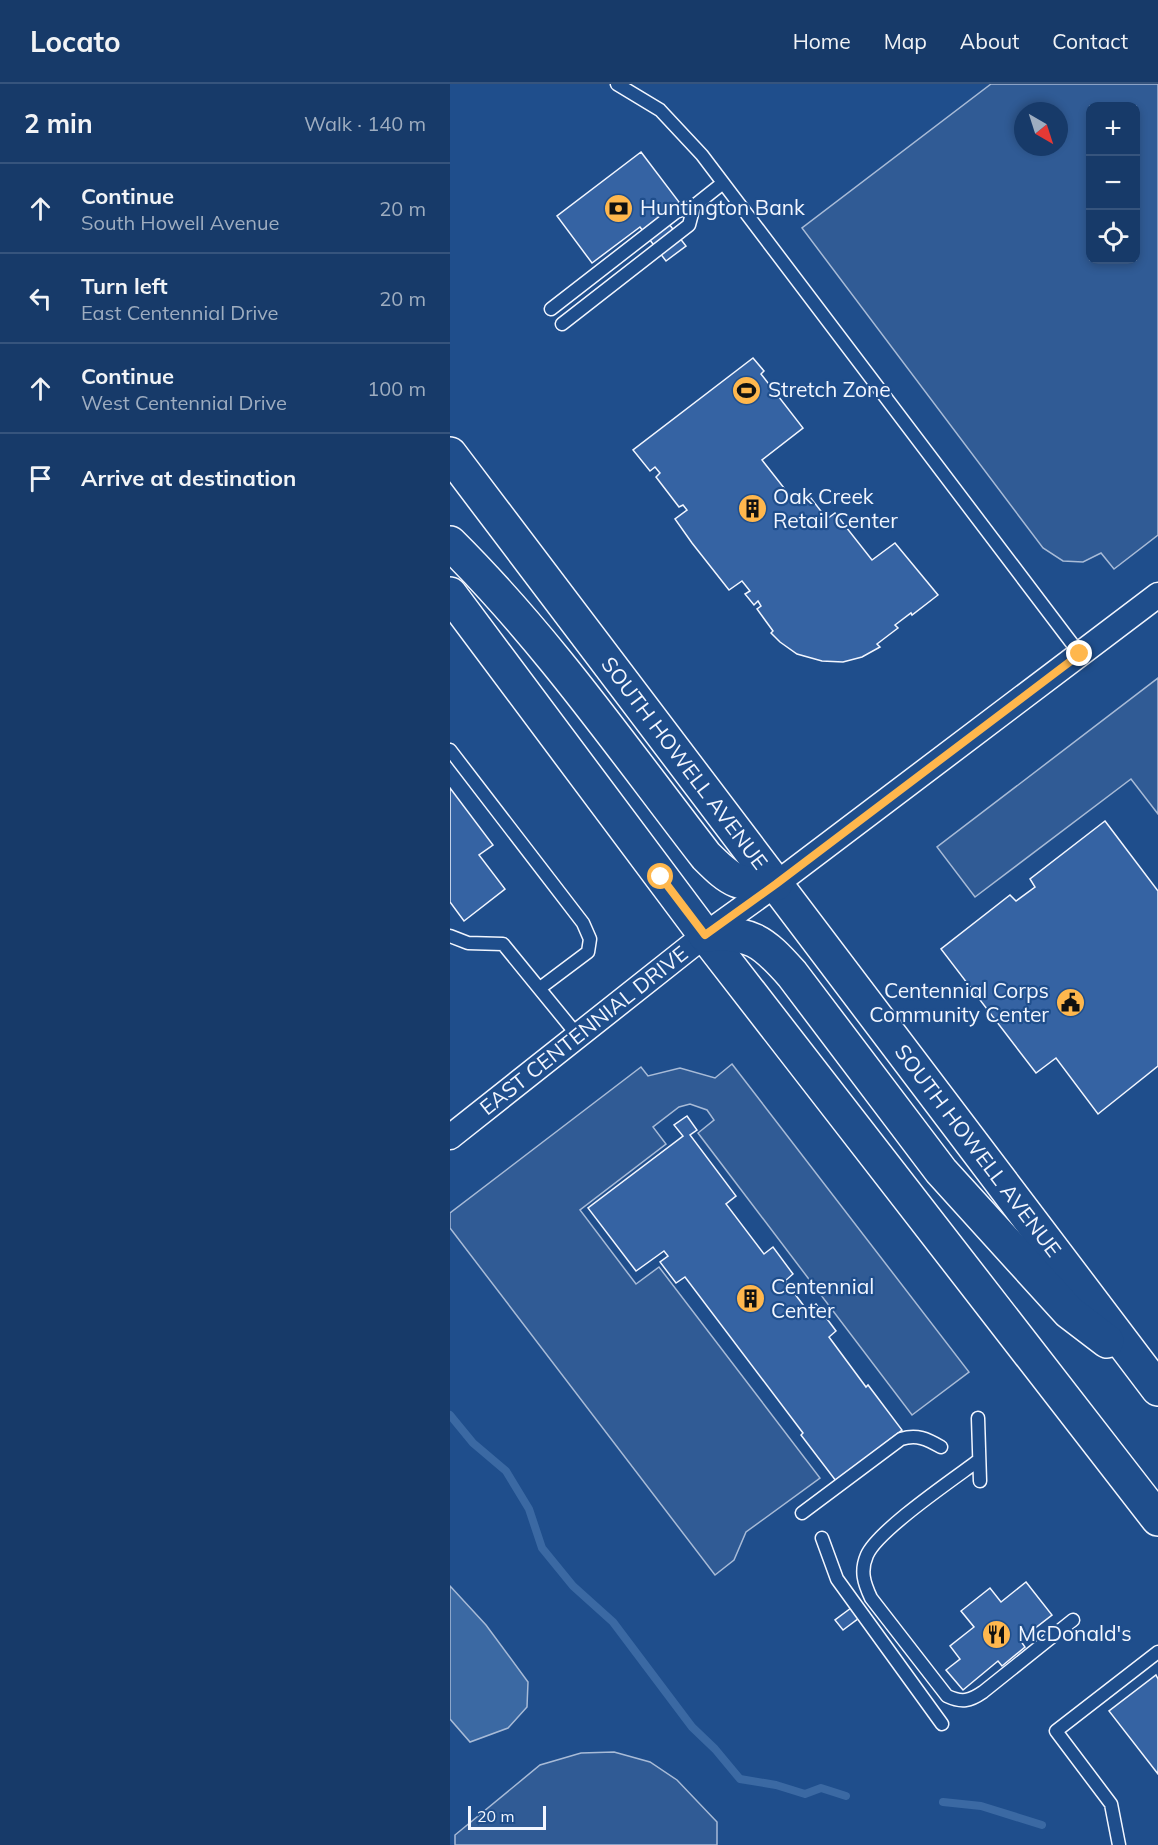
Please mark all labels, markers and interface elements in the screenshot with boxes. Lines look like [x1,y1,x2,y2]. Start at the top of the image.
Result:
text: Locato [30,24,121,59]
text: Home [793,28,851,54]
text: Map [884,28,927,54]
text: About [960,28,1019,54]
text: Contact [1052,28,1128,54]
north arrow [1014,102,1068,156]
map controls [1086,102,1140,264]
button: + [1086,102,1140,156]
text: 2 min [24,107,93,140]
text: Walk · 140 m [304,111,426,136]
button: − [1086,156,1140,210]
text: Continue [81,182,174,210]
icon: ahead [24,192,57,225]
bank icon: Huntington Bank [603,192,635,224]
place label: Huntington Bank [640,194,805,220]
text: 20 m [379,196,426,221]
text: South Howell Avenue [81,210,279,235]
button: locate [1086,210,1140,264]
text: Turn left [81,272,168,300]
icon: left [24,282,57,315]
text: 20 m [379,286,426,311]
text: East Centennial Drive [81,300,279,325]
text: Continue [81,362,174,390]
icon: ahead [24,372,57,405]
sports icon: Stretch Zone [731,374,763,406]
text: 100 m [367,376,426,401]
place label: Stretch Zone [768,376,891,402]
text: West Centennial Drive [81,390,287,415]
icon: arrive [24,462,57,495]
text: Arrive at destination [81,464,296,492]
place label: Oak Creek Retail Center [773,483,898,533]
building icon: Oak Creek Retail Center [736,493,768,525]
route end [1066,640,1092,666]
street label: SOUTH HOWELL AVENUE [596,651,774,874]
route start [647,863,673,889]
street label: EAST CENTENNIAL DRIVE [474,940,692,1120]
place label: Centennial Corps Community Center [869,977,1049,1027]
public building icon: Centennial Corps Community Center [1054,987,1086,1019]
street label: SOUTH HOWELL AVENUE [890,1039,1067,1262]
place label: Centennial Center [771,1273,874,1323]
building icon: Centennial Center [734,1283,766,1315]
restaurant icon: McDonald's [981,1618,1013,1650]
place label: McDonald's [1018,1620,1132,1646]
scale bar [468,1803,546,1830]
text: 20 m [477,1806,514,1826]

